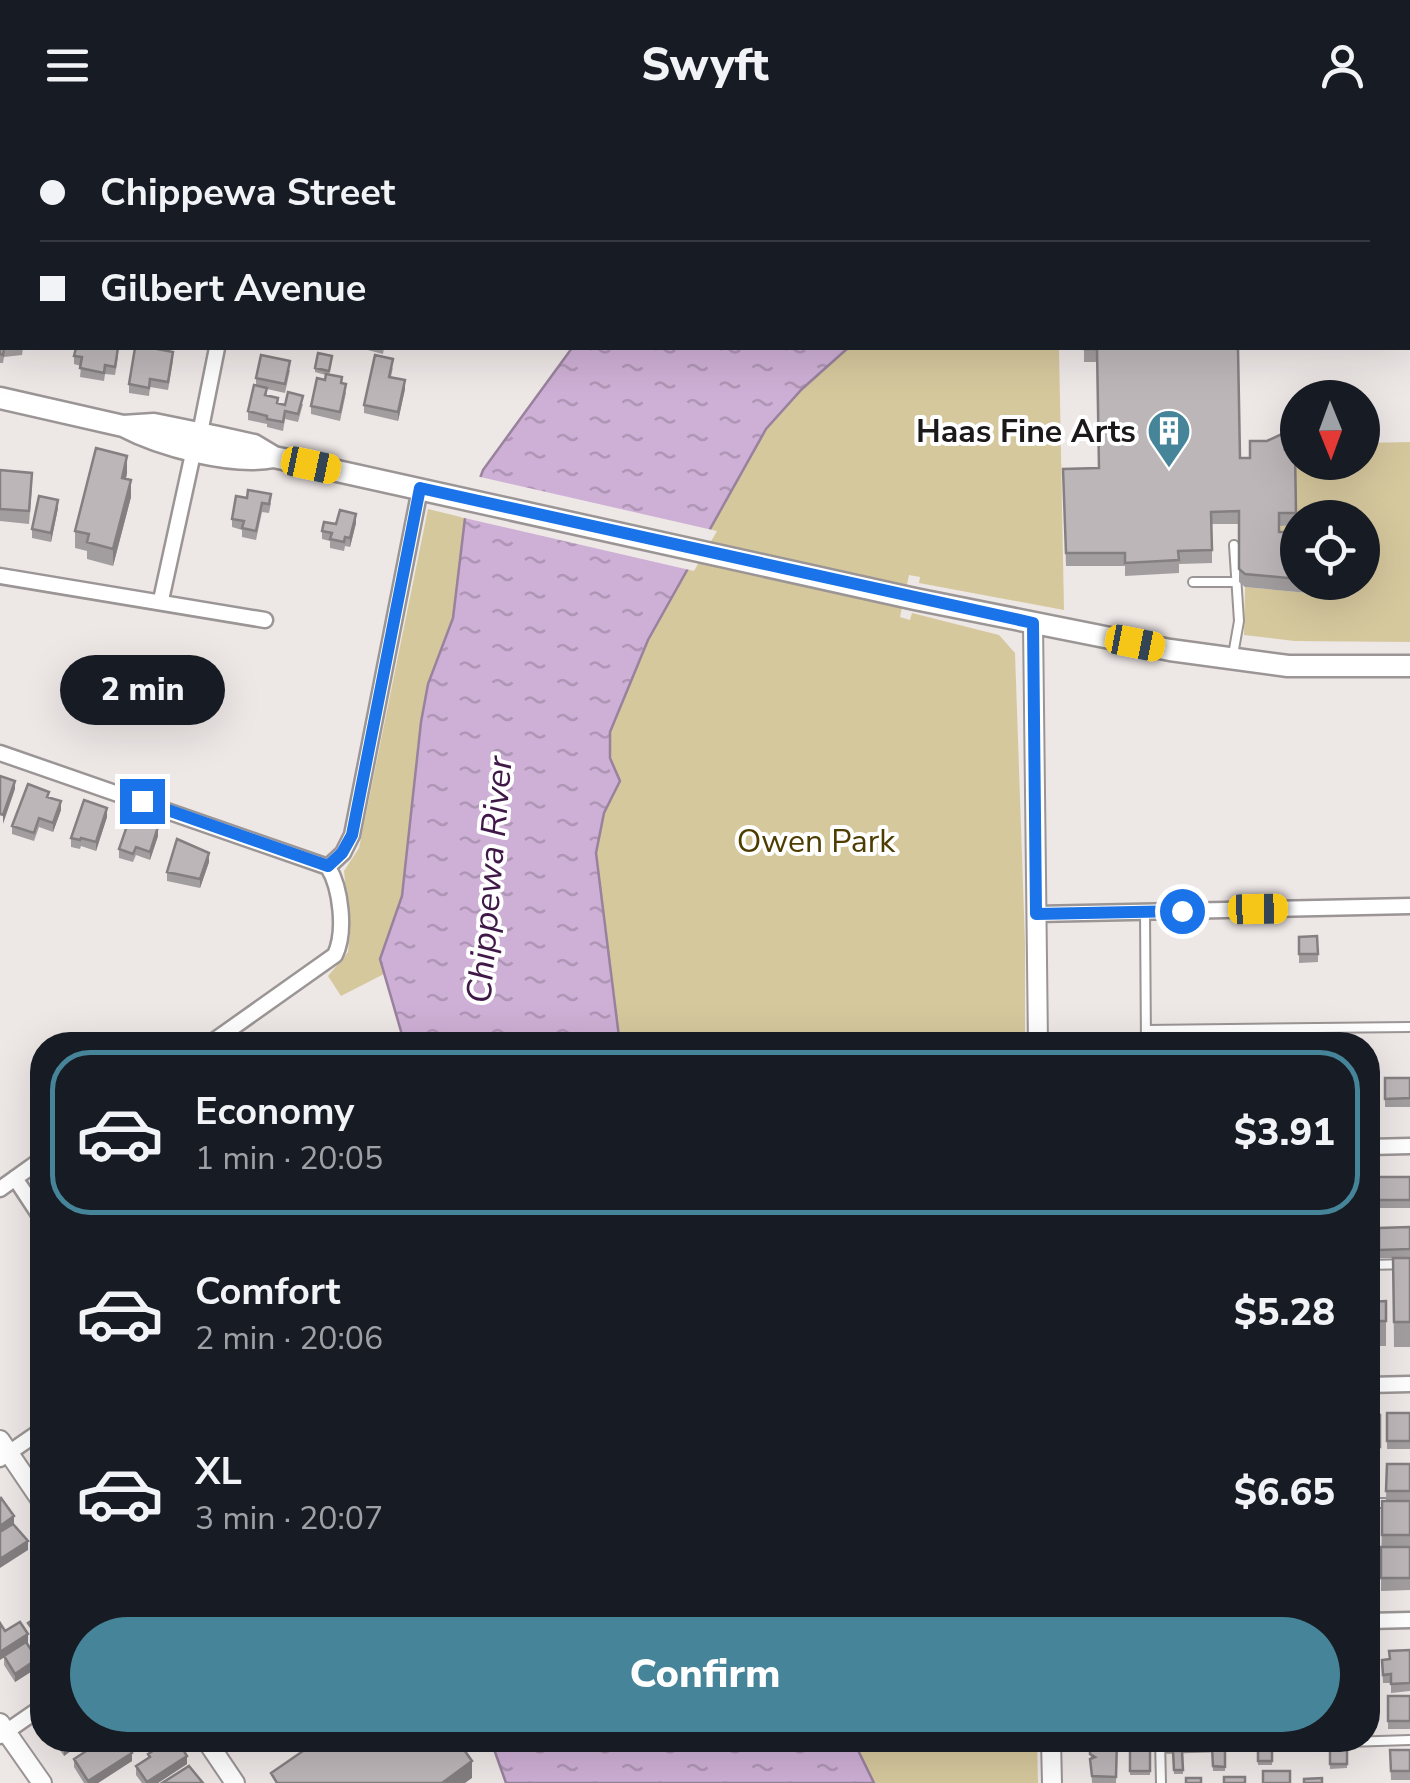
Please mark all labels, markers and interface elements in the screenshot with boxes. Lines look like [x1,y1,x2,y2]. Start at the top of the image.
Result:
text: Swyft [641,35,769,96]
icon: menu [40,38,95,93]
icon: person [1315,38,1370,93]
text: Chippewa Street [100,167,395,218]
text: Gilbert Avenue [100,263,366,314]
north arrow [1280,380,1380,480]
map controls [1280,380,1380,600]
building icon: Haas Fine Arts [1146,408,1192,469]
place label: Haas Fine Arts [916,410,1136,453]
car [279,444,343,486]
button: locate [1280,500,1380,600]
car [1103,623,1167,663]
callout: 2 min [59,656,224,726]
text: 2 min [100,668,185,711]
water label: Chippewa River [455,753,524,1006]
route end [120,779,165,824]
park label: Owen Park [737,820,896,863]
route start [1160,889,1205,934]
car [1228,893,1288,925]
text: Economy [195,1086,354,1137]
icon: car [75,1088,165,1178]
text: $3.91 [1234,1107,1335,1158]
text: 1 min · 20:05 [195,1137,383,1180]
text: Comfort [195,1266,340,1317]
icon: car [75,1268,165,1358]
text: $5.28 [1234,1287,1335,1338]
text: 2 min · 20:06 [195,1317,383,1360]
text: XL [195,1446,242,1497]
icon: car [75,1448,165,1538]
text: $6.65 [1234,1467,1335,1518]
text: 3 min · 20:07 [195,1497,383,1540]
button: Confirm [70,1617,1340,1732]

